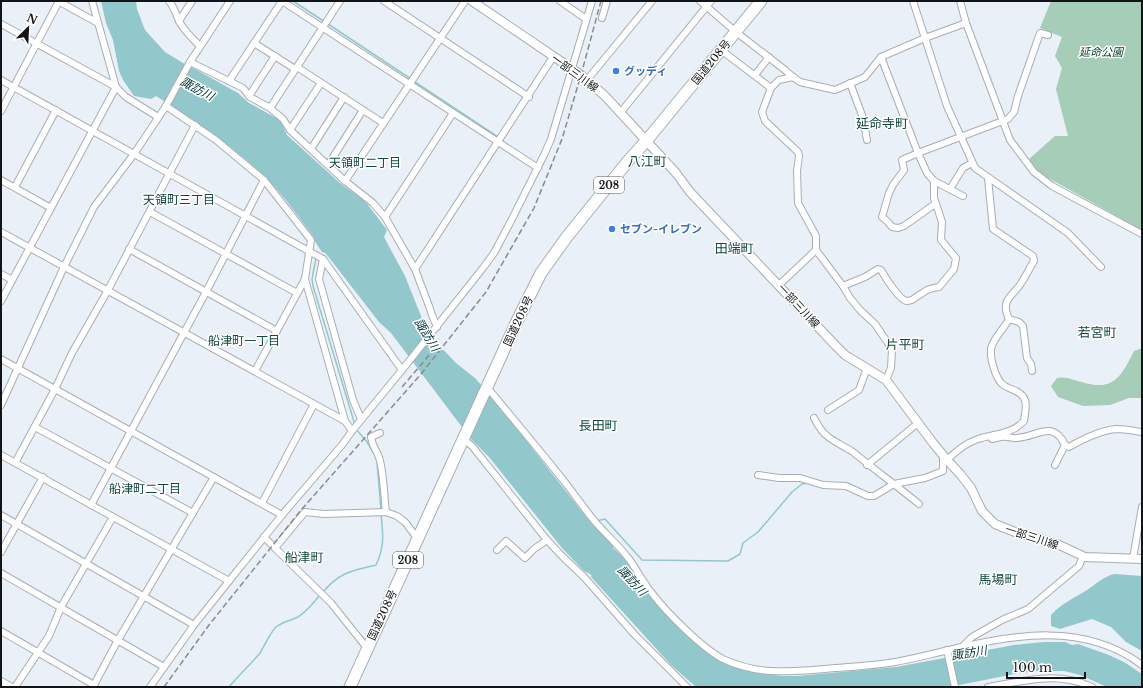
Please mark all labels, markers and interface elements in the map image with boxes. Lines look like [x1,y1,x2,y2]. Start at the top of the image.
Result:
north arrow [8,8,48,48]
text: N [24,10,40,28]
street label: 国道208号 [688,36,734,88]
park label: 延命公園 [1079,45,1125,59]
street label: 一部三川線 [549,51,601,95]
place label: グッディ [624,64,667,78]
marker: グッディ [611,66,621,76]
water label: 諏訪川 [178,73,218,105]
district label: 延命寺町 [856,115,908,132]
district label: 八江町 [627,153,667,170]
district label: 天領町二丁目 [329,155,401,170]
road number: 208 [594,177,624,193]
district label: 天領町三丁目 [143,192,215,207]
place label: セブン-イレブン [620,222,702,236]
marker: セブン-イレブン [607,224,617,234]
district label: 田端町 [714,240,754,257]
street label: 一部三川線 [775,281,823,331]
street label: 国道208号 [500,293,536,349]
water label: 諏訪川 [412,315,444,356]
district label: 若宮町 [1077,324,1117,341]
district label: 船津町一丁目 [208,333,280,348]
district label: 片平町 [885,336,925,353]
district label: 長田町 [578,417,618,434]
district label: 船津町二丁目 [109,481,181,496]
street label: 一部三川線 [1004,522,1060,552]
district label: 船津町 [284,549,324,566]
road number: 208 [393,552,423,568]
water label: 諏訪川 [615,562,651,600]
district label: 馬場町 [978,571,1018,588]
street label: 国道208号 [364,587,400,643]
water label: 諏訪川 [950,642,990,663]
scale bar [1007,654,1085,680]
text: 100 m [1013,660,1052,675]

